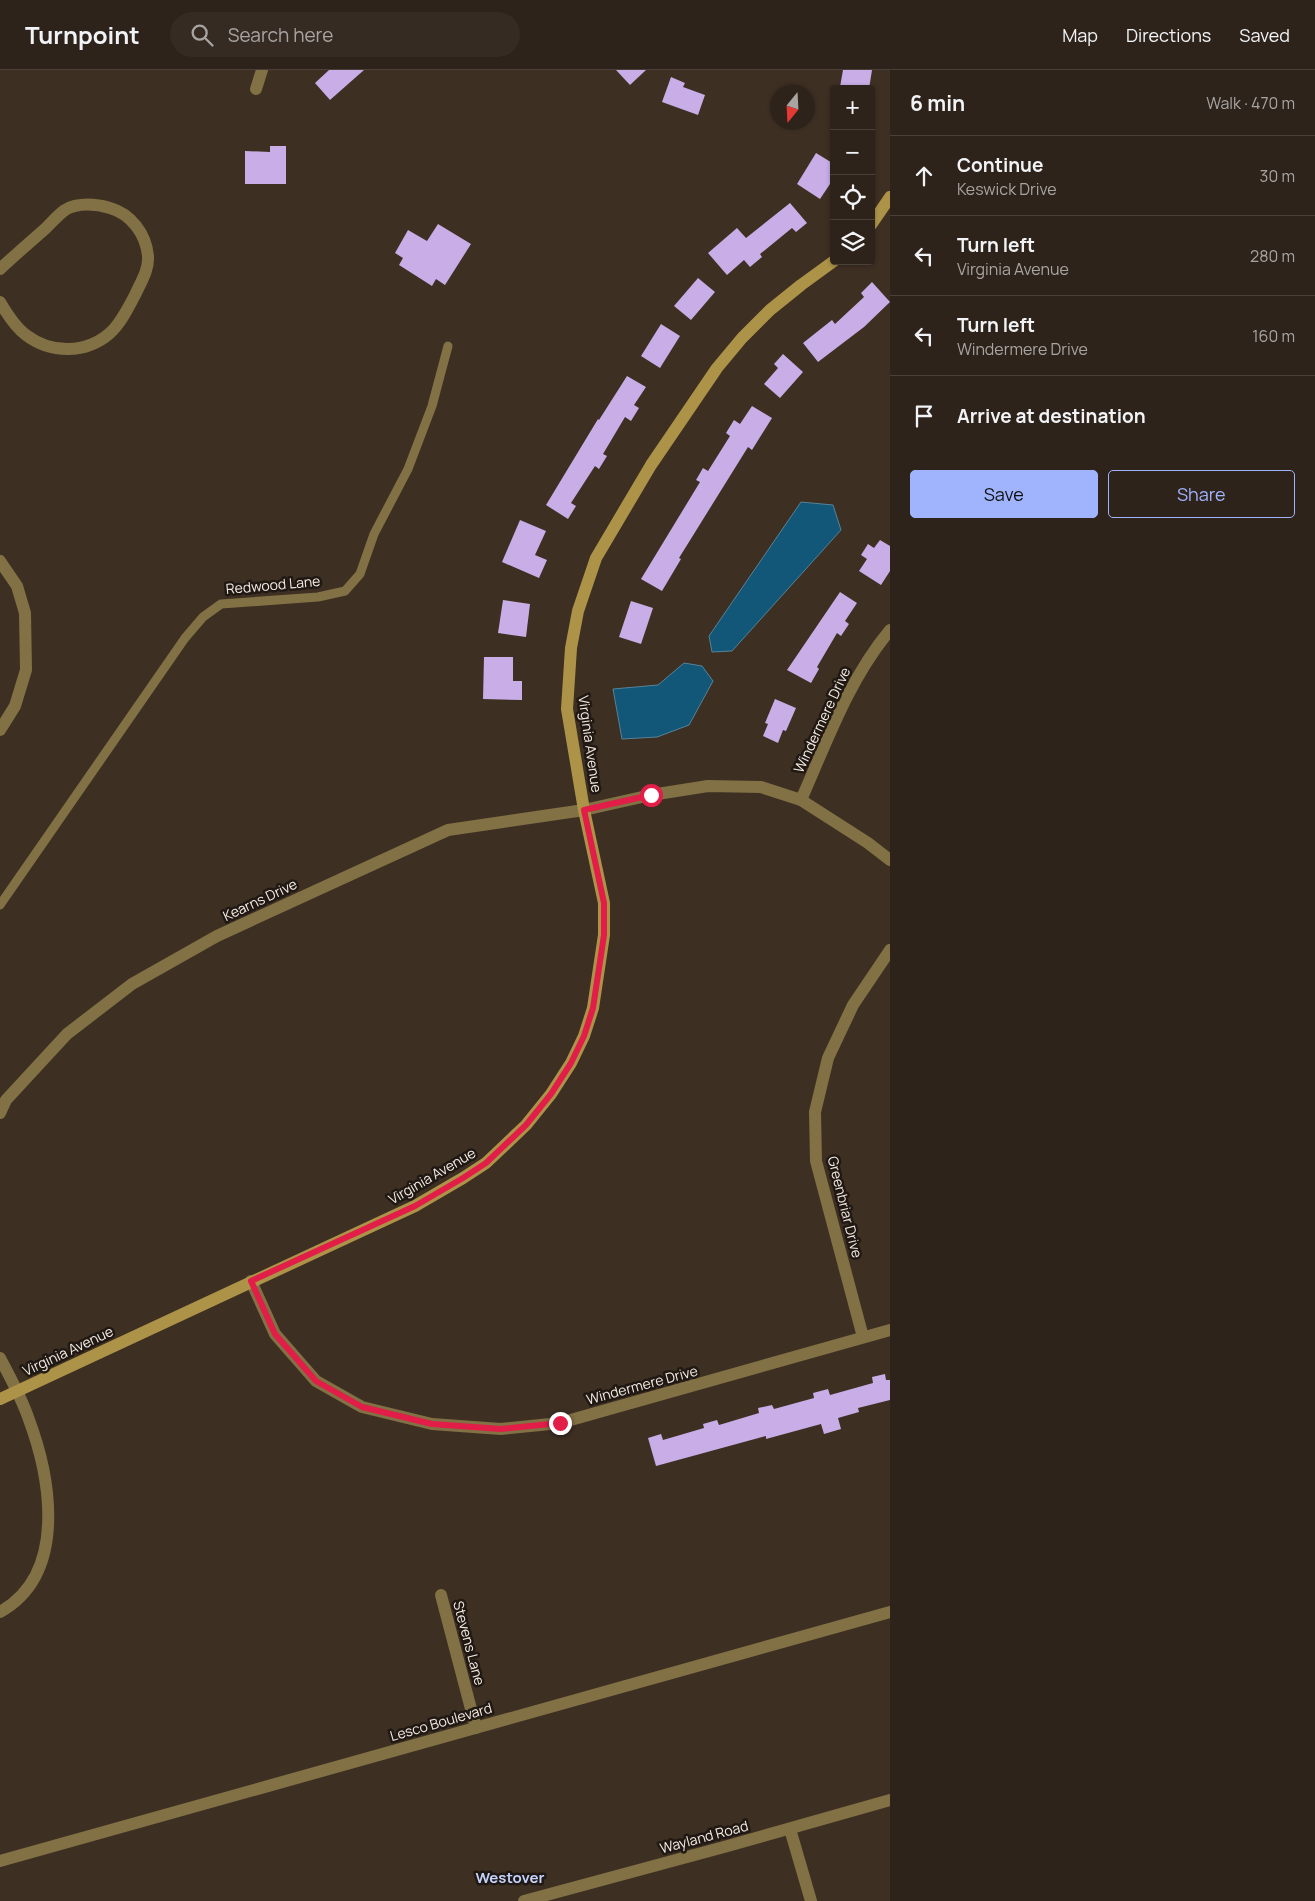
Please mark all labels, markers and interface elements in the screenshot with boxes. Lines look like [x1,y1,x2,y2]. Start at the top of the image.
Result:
search box [170,12,520,57]
text: Turnpoint [25,18,140,51]
icon: search [188,21,216,49]
text: Search here [228,22,333,48]
text: Map [1062,23,1098,47]
text: Directions [1126,23,1211,47]
text: Saved [1239,23,1290,47]
north arrow [770,85,815,130]
map controls [830,85,875,265]
button: + [830,85,875,130]
text: 6 min [910,89,965,117]
text: Walk · 470 m [1206,92,1295,114]
button: − [830,130,875,175]
text: Continue [957,152,1043,178]
icon: ahead [910,162,938,190]
text: 30 m [1260,165,1295,187]
button: locate [830,175,875,220]
text: Keswick Drive [957,178,1057,200]
button: layers [830,220,875,265]
text: Turn left [957,232,1035,258]
icon: left [910,242,938,270]
text: 280 m [1250,245,1295,267]
text: Virginia Avenue [957,258,1069,280]
text: Turn left [957,312,1035,338]
icon: left [910,322,938,350]
text: 160 m [1252,325,1295,347]
text: Windermere Drive [957,338,1088,360]
icon: arrive [910,402,938,430]
text: Arrive at destination [957,403,1146,429]
button: Save [910,470,1098,518]
button: Share [1108,470,1295,518]
street label: Redwood Lane [225,571,321,598]
street label: Windermere Drive [789,664,854,776]
street label: Virginia Avenue [574,694,607,794]
route start [640,784,663,807]
street label: Kearns Drive [220,874,300,925]
street label: Virginia Avenue [385,1143,479,1208]
street label: Greenbriar Drive [824,1154,867,1260]
street label: Virginia Avenue [19,1321,116,1380]
street label: Windermere Drive [584,1361,700,1409]
route end [549,1412,572,1435]
street label: Stevens Lane [449,1599,490,1687]
street label: Lesco Boulevard [388,1698,494,1745]
street label: Wayland Road [658,1816,750,1857]
district label: Westover [476,1867,544,1888]

